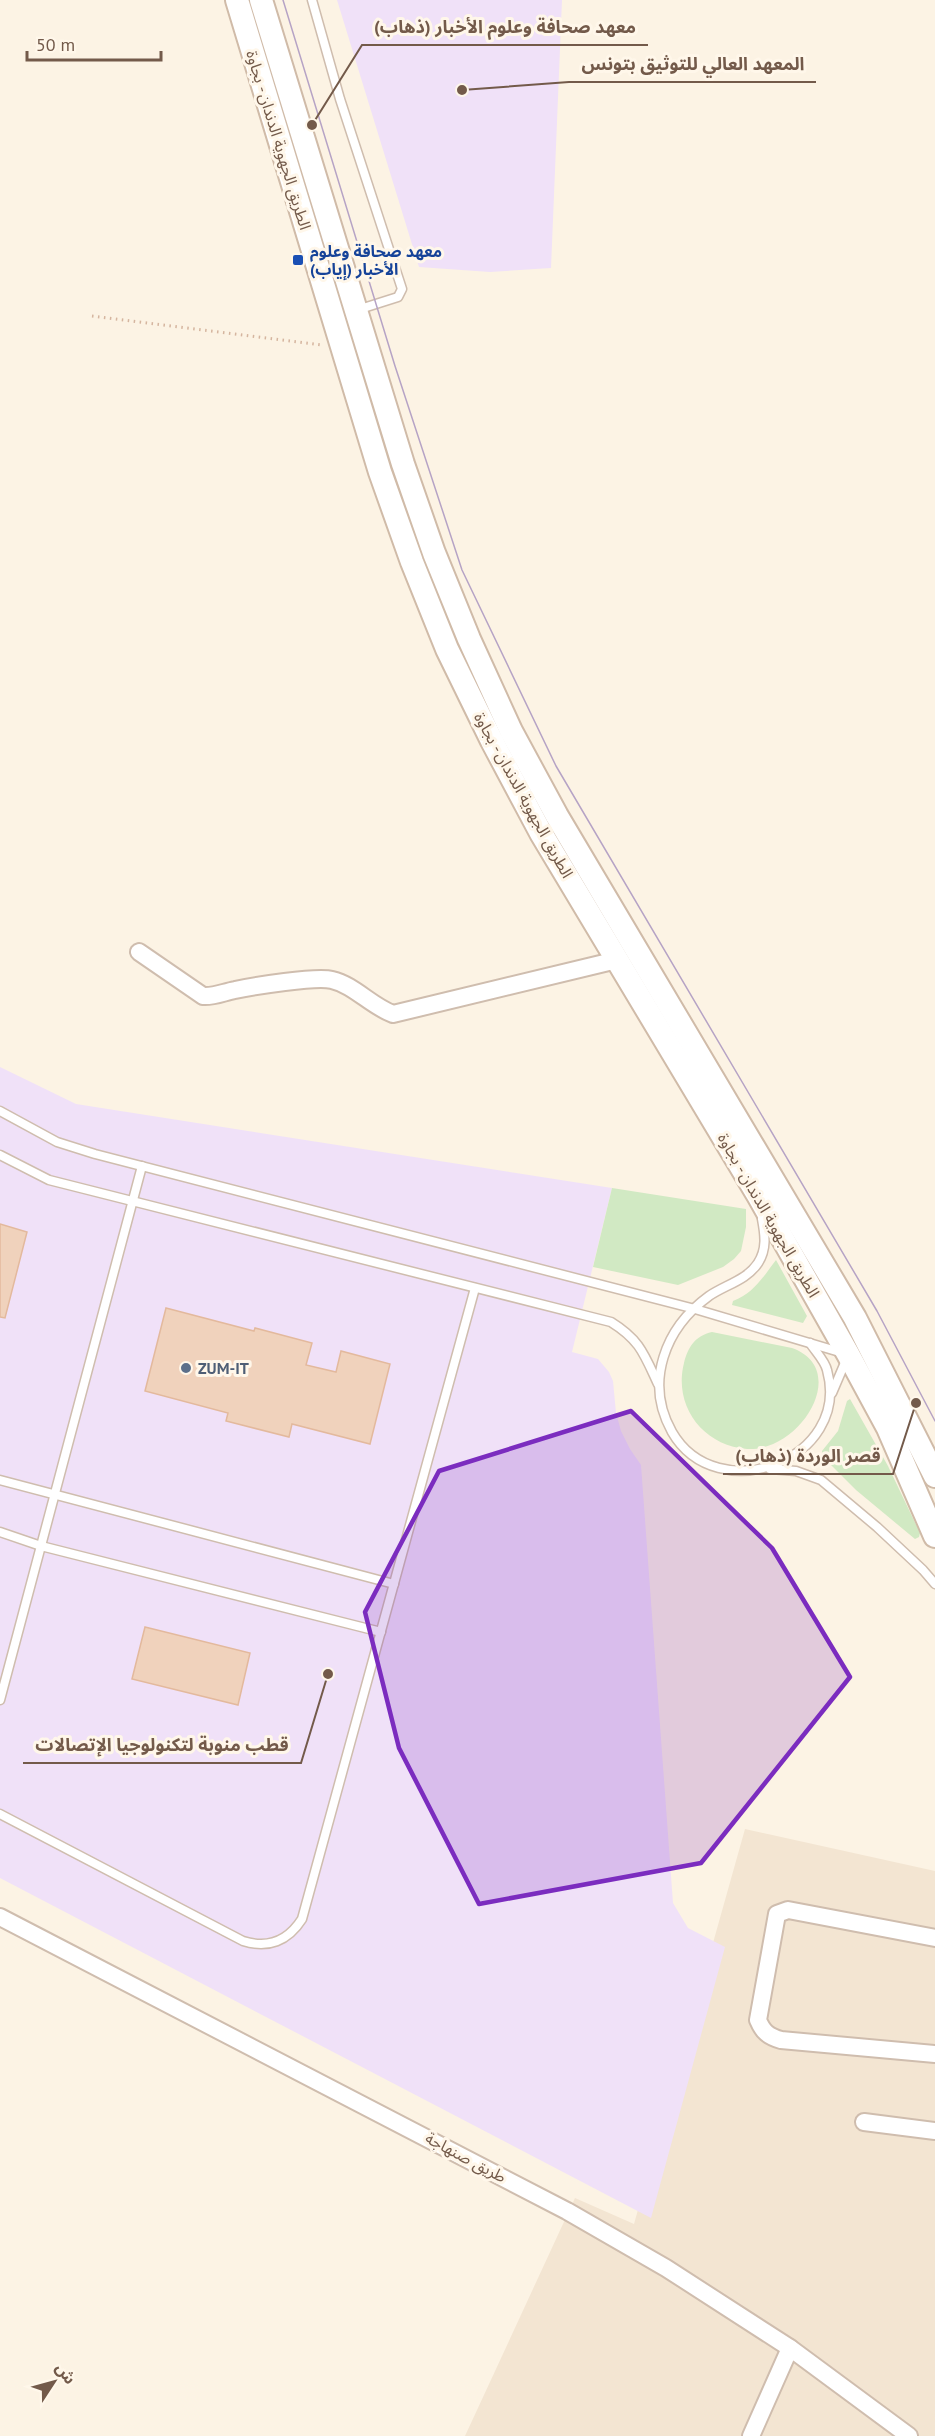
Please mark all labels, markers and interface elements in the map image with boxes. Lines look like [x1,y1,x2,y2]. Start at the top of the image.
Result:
callout: معهد صحافة وعلوم الأخبار (ذهاب) [362,9,648,45]
text: معهد صحافة وعلوم الأخبار (ذهاب) [374,15,636,40]
scale bar [27,24,160,62]
text: 50 m [36,33,75,56]
callout: المعهد العالي للتوثيق بتونس [569,46,816,82]
street label: الطريق الجهوية الدندان - بجاوة [241,48,316,232]
text: المعهد العالي للتوثيق بتونس [582,52,804,78]
place label: معهد صحافة وعلوم الأخبار (إياب) [310,241,442,281]
marker: معهد صحافة وعلوم الأخبار (إياب) [291,253,305,267]
street label: الطريق الجهوية الدندان - بجاوة [469,709,578,882]
street label: الطريق الجهوية الدندان - بجاوة [713,1129,824,1301]
place label: ZUM-IT [198,1358,249,1378]
marker: ZUM-IT [179,1361,193,1375]
callout: قصر الوردة (ذهاب) [723,1438,893,1474]
text: قصر الوردة (ذهاب) [735,1444,881,1467]
callout: قطب منوبة لتكنولوجيا الإتصالات [23,1727,301,1763]
text: قطب منوبة لتكنولوجيا الإتصالات [35,1733,289,1757]
street label: طريق صنهاجة [422,2127,510,2188]
north arrow [24,2352,84,2412]
text: ش [52,2358,81,2388]

